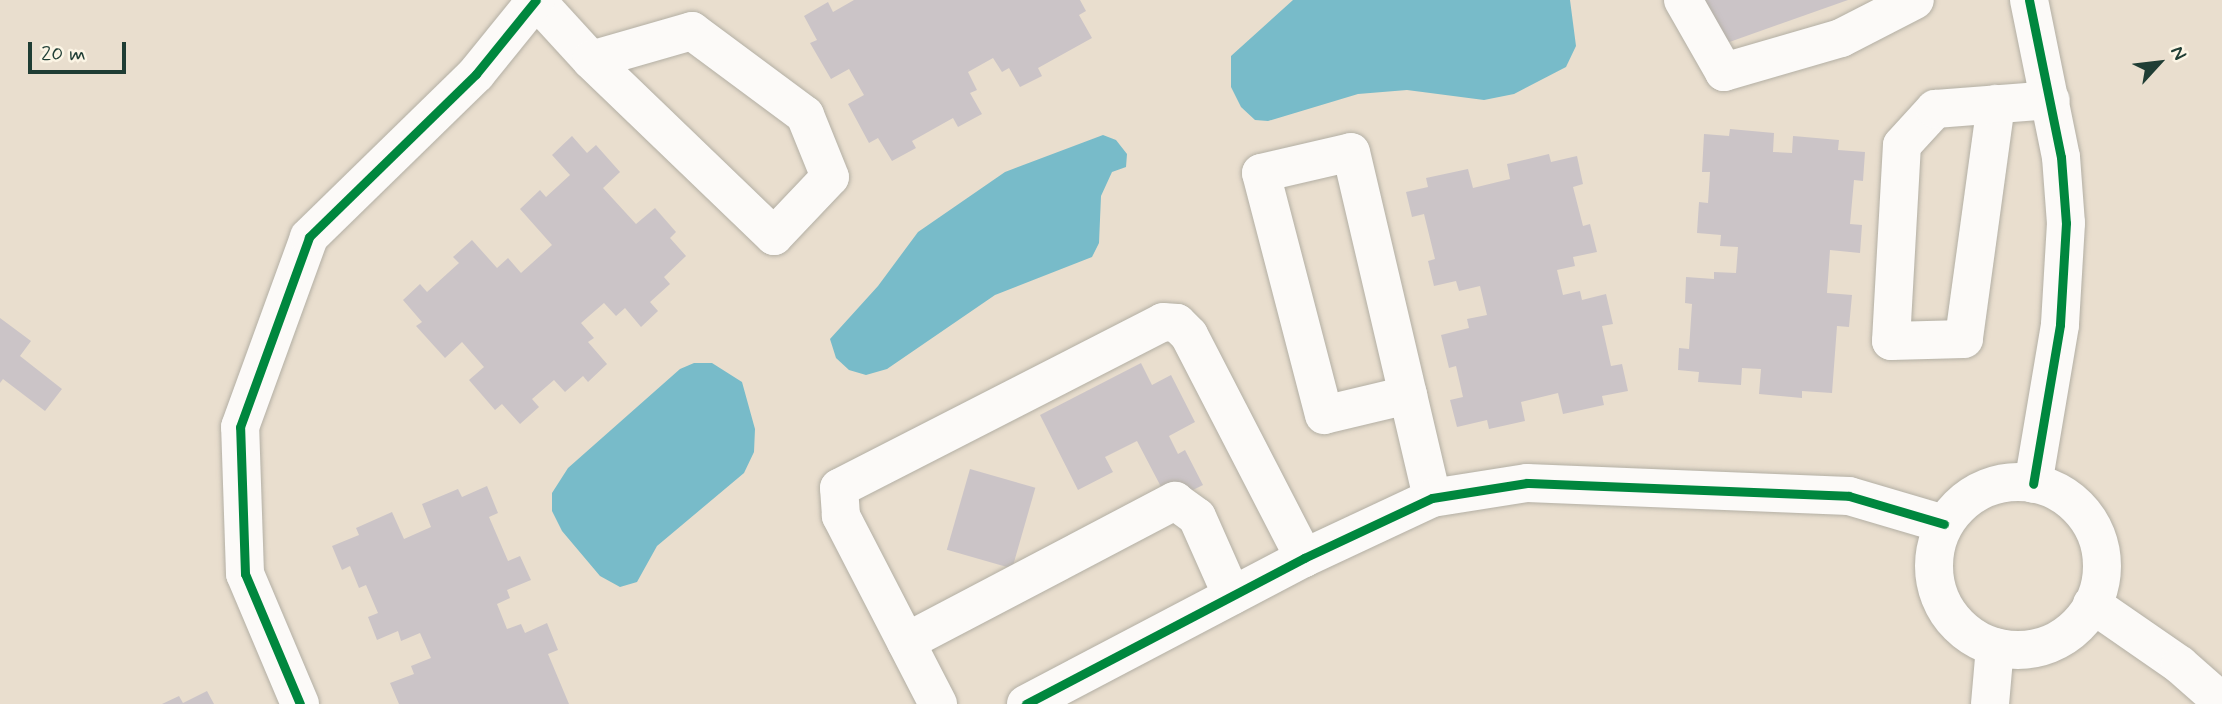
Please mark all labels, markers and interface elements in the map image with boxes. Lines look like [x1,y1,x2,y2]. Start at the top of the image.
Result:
scale bar [32,28,130,72]
north arrow [2124,28,2194,98]
text: 20 m [41,40,86,68]
text: N [2164,42,2192,65]

